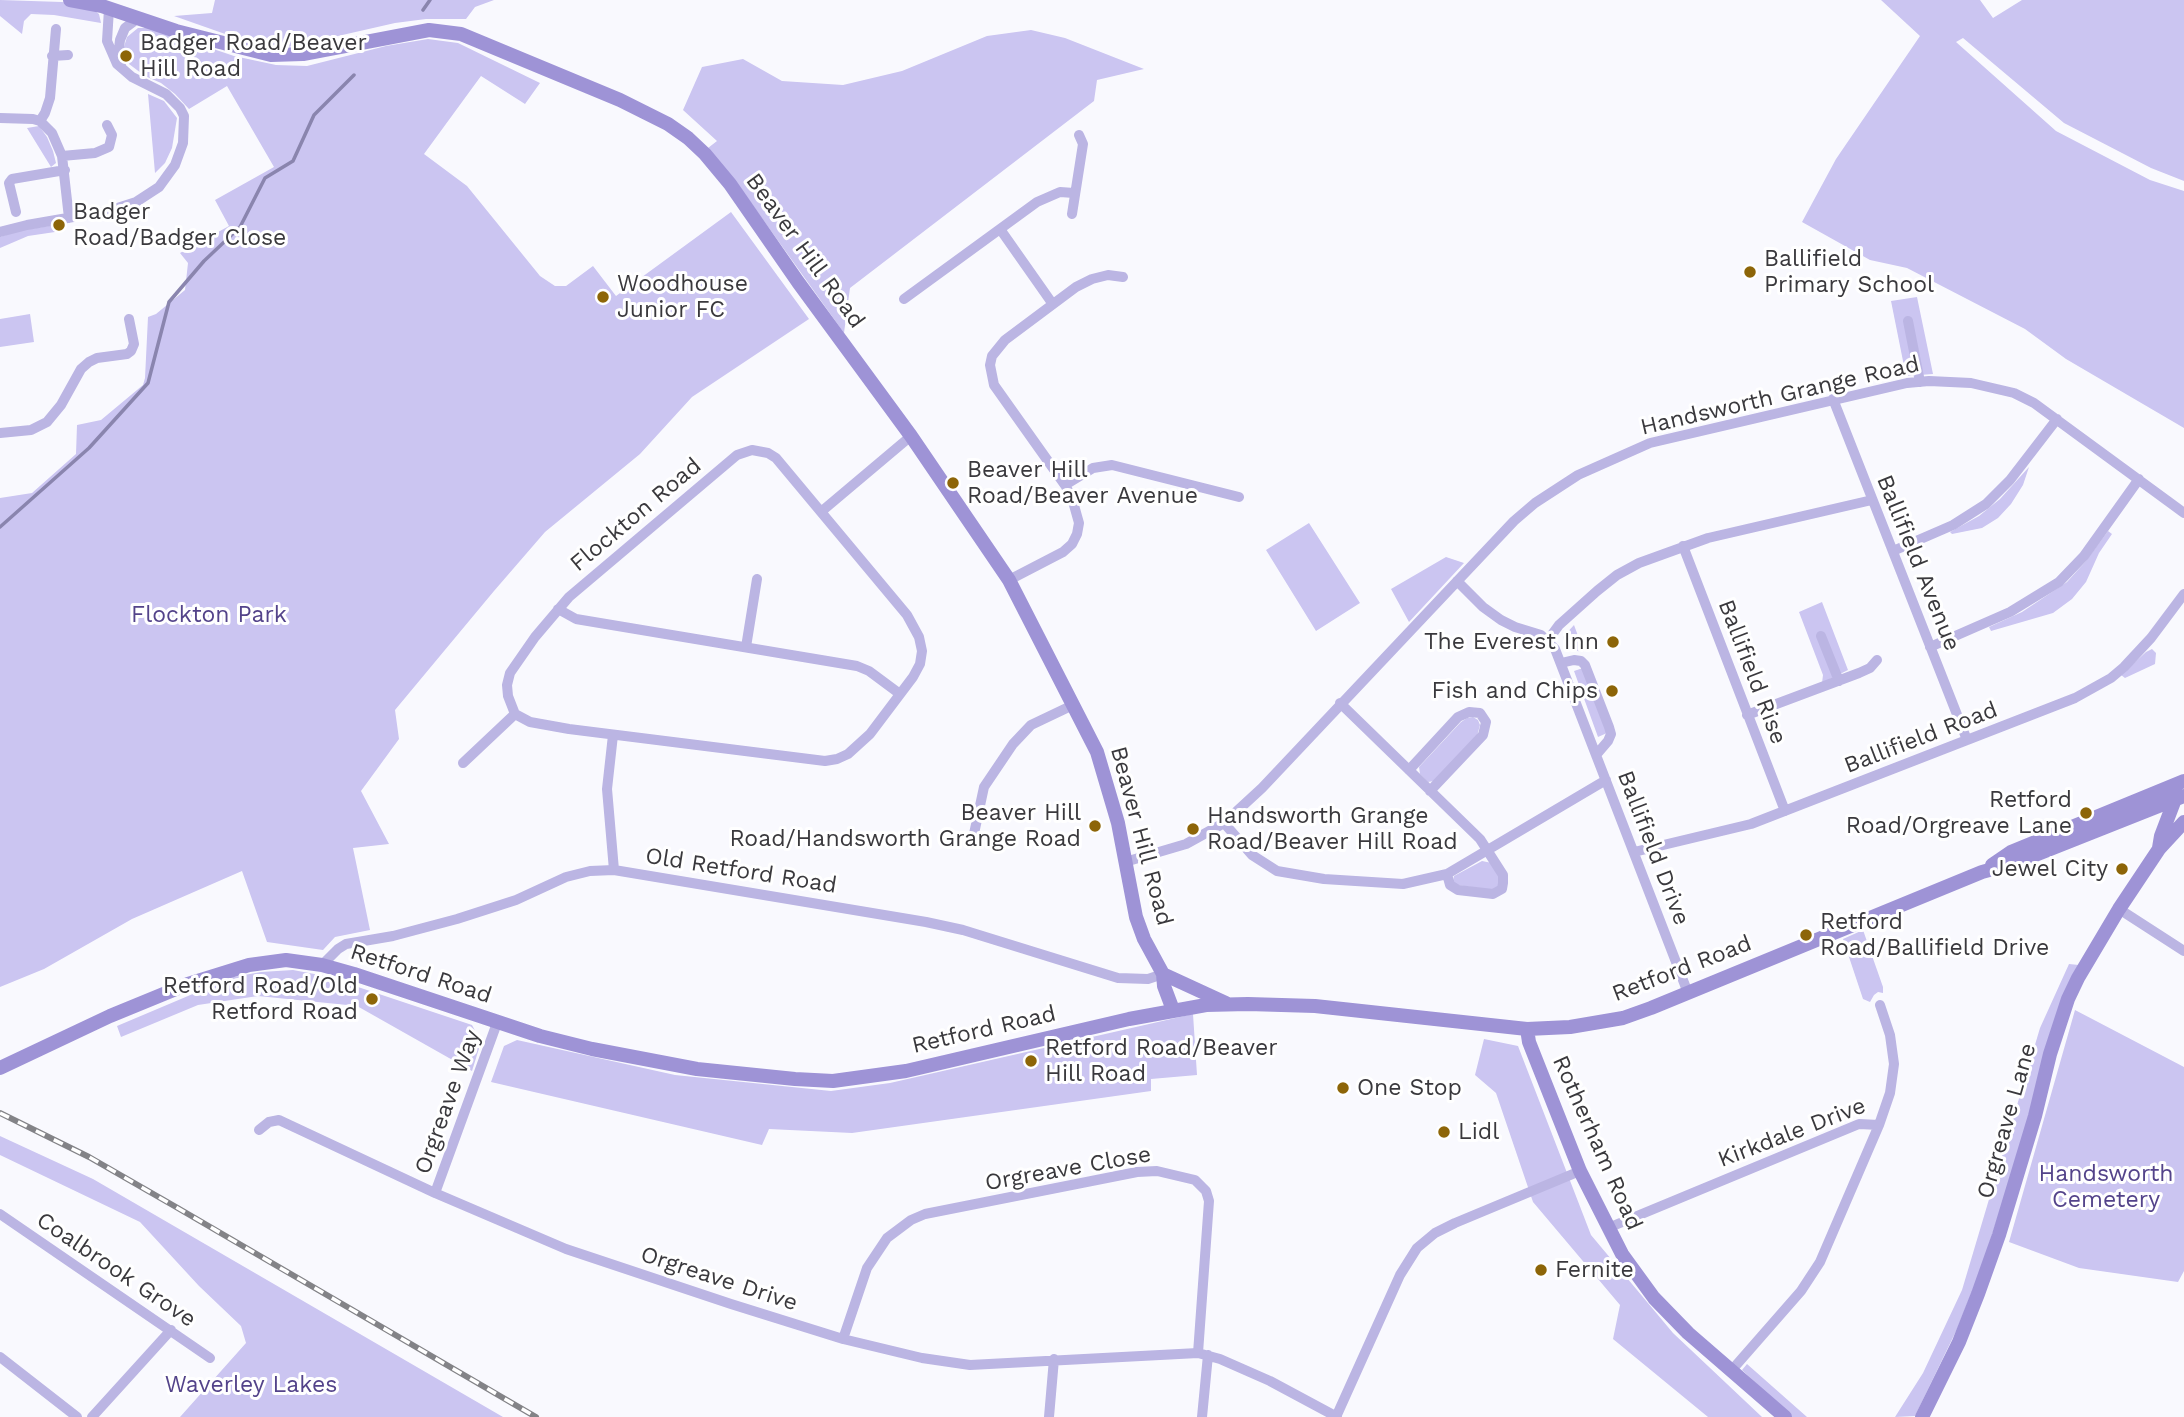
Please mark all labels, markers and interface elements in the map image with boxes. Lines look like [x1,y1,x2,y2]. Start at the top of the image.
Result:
place label: Badger Road/Beaver Hill Road [140,29,367,83]
marker: Badger Road/Beaver Hill Road [118,48,134,64]
street label: Beaver Hill Road [740,168,870,334]
place label: Badger Road/Badger Close [73,198,286,252]
marker: Badger Road/Badger Close [51,217,67,233]
place label: Ballifield Primary School [1764,245,1934,299]
marker: Ballifield Primary School [1742,264,1758,280]
place label: Woodhouse Junior FC [617,270,748,324]
marker: Woodhouse Junior FC [595,289,611,305]
street label: Handsworth Grange Road [1638,350,1922,442]
street label: Flockton Road [565,452,707,578]
place label: Beaver Hill Road/Beaver Avenue [967,456,1198,510]
street label: Ballifield Avenue [1870,471,1966,655]
marker: Beaver Hill Road/Beaver Avenue [945,475,961,491]
street label: Ballifield Rise [1712,596,1792,748]
park label: Flockton Park [131,601,287,629]
place label: The Everest Inn [1424,628,1599,656]
marker: The Everest Inn [1605,634,1621,650]
place label: Fish and Chips [1431,677,1598,705]
marker: Fish and Chips [1604,683,1620,699]
street label: Ballifield Road [1840,696,2002,780]
street label: Beaver Hill Road [1104,743,1178,929]
street label: Ballifield Drive [1611,767,1695,929]
place label: Retford Road/Orgreave Lane [1846,786,2072,840]
place label: Beaver Hill Road/Handsworth Grange Road [729,799,1081,853]
place label: Handsworth Grange Road/Beaver Hill Road [1207,802,1458,856]
marker: Retford Road/Orgreave Lane [2078,805,2094,821]
marker: Beaver Hill Road/Handsworth Grange Road [1087,818,1103,834]
marker: Handsworth Grange Road/Beaver Hill Road [1185,821,1201,837]
street label: Old Retford Road [643,842,839,900]
place label: Jewel City [1992,855,2108,883]
marker: Jewel City [2114,861,2130,877]
place label: Retford Road/Ballifield Drive [1820,908,2049,962]
marker: Retford Road/Ballifield Drive [1798,927,1814,943]
street label: Retford Road [1608,930,1756,1008]
street label: Retford Road [347,938,495,1010]
place label: Retford Road/Old Retford Road [163,972,358,1026]
marker: Retford Road/Old Retford Road [364,991,380,1007]
street label: Retford Road [909,1000,1059,1060]
street label: Orgreave Way [409,1026,487,1178]
place label: Retford Road/Beaver Hill Road [1045,1034,1278,1088]
street label: Orgreave Lane [1972,1040,2042,1202]
street label: Rotherham Road [1546,1051,1648,1235]
marker: Retford Road/Beaver Hill Road [1023,1053,1039,1069]
place label: One Stop [1357,1074,1462,1102]
marker: One Stop [1335,1080,1351,1096]
street label: Kirkdale Drive [1714,1092,1870,1174]
place label: Lidl [1458,1118,1499,1146]
marker: Lidl [1436,1124,1452,1140]
street label: Orgreave Close [983,1141,1153,1197]
park label: Handsworth Cemetery [2038,1160,2174,1214]
street label: Coalbrook Grove [31,1206,201,1334]
street label: Orgreave Drive [637,1241,801,1317]
place label: Fernite [1555,1256,1634,1284]
marker: Fernite [1533,1262,1549,1278]
park label: Waverley Lakes [165,1371,337,1399]

